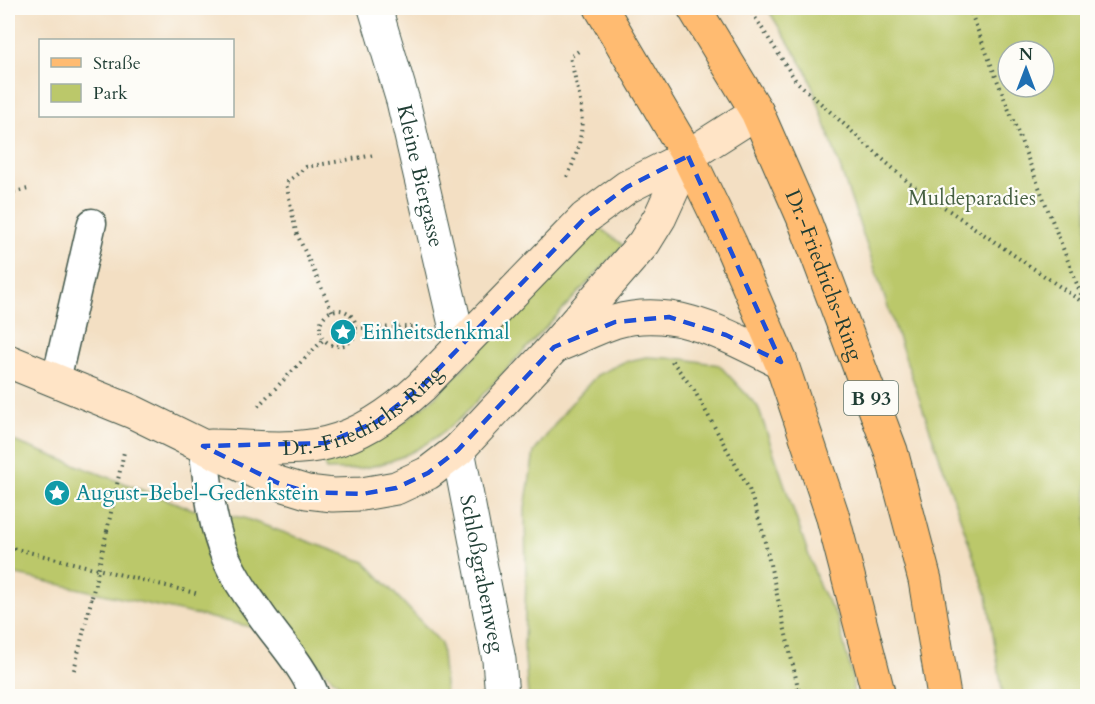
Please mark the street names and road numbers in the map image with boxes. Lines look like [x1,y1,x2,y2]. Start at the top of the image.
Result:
street label: Kleine Biergasse [389,102,451,250]
street label: Dr.-Friedrichs-Ring [778,185,870,365]
street label: Dr.-Friedrichs-Ring [282,359,450,463]
road number: B 93 [844,381,898,415]
street label: Schloßgrabenweg [452,492,511,655]

